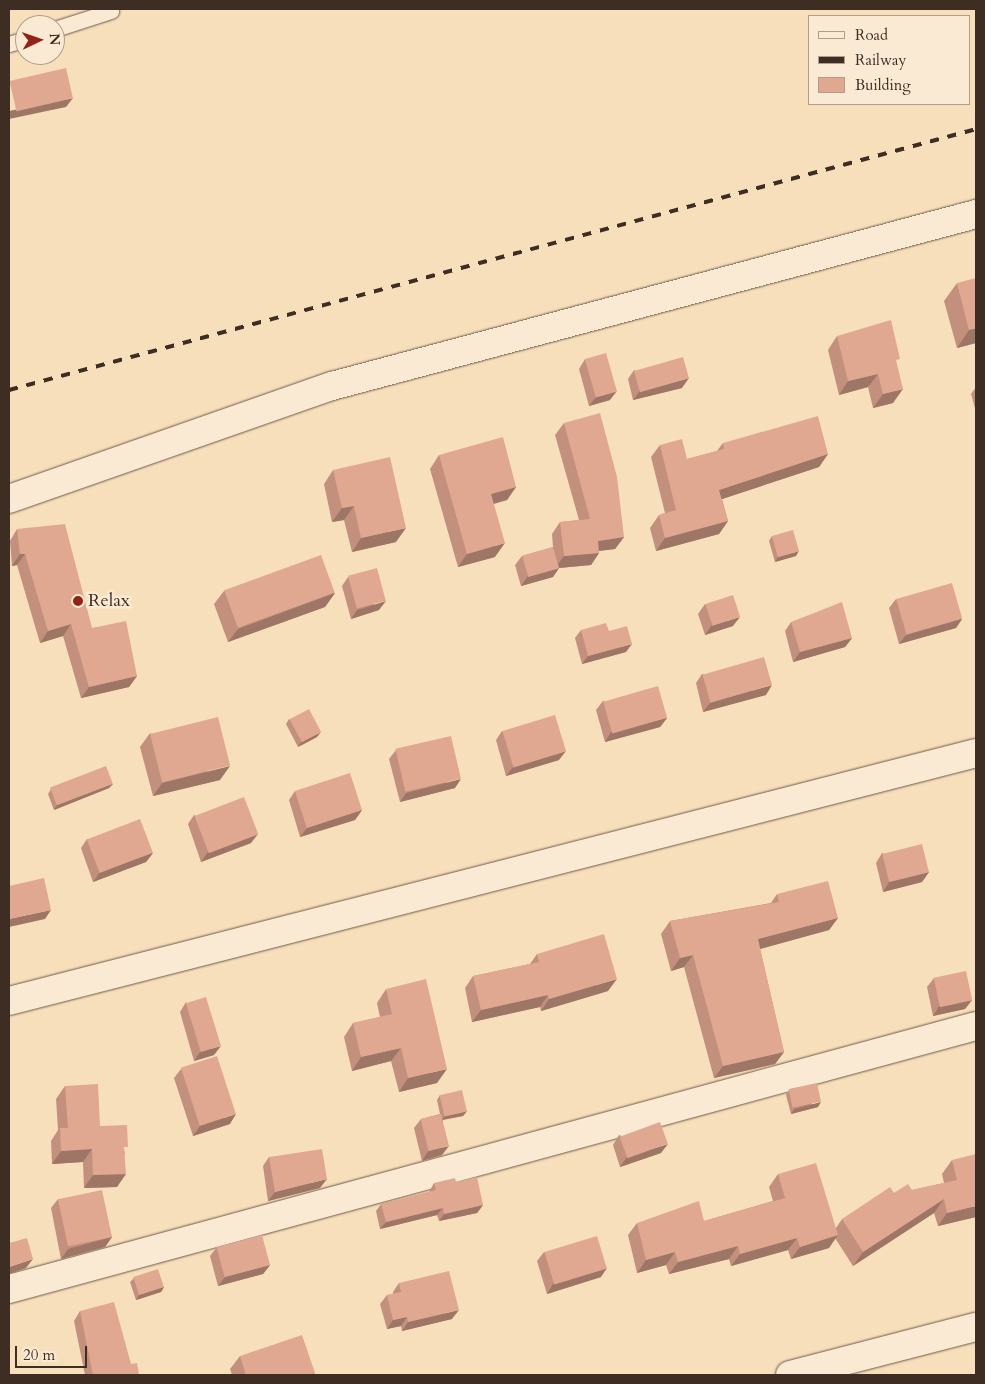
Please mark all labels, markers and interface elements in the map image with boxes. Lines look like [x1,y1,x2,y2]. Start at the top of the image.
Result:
north arrow [15,15,65,65]
legend [808,15,970,105]
text: Road [855,25,888,45]
text: N [45,33,64,46]
text: Railway [855,50,906,70]
text: Building [855,75,911,95]
place label: Relax [88,590,130,612]
marker: Relax [72,595,84,607]
scale bar [18,1336,90,1368]
text: 20 m [23,1345,55,1365]

